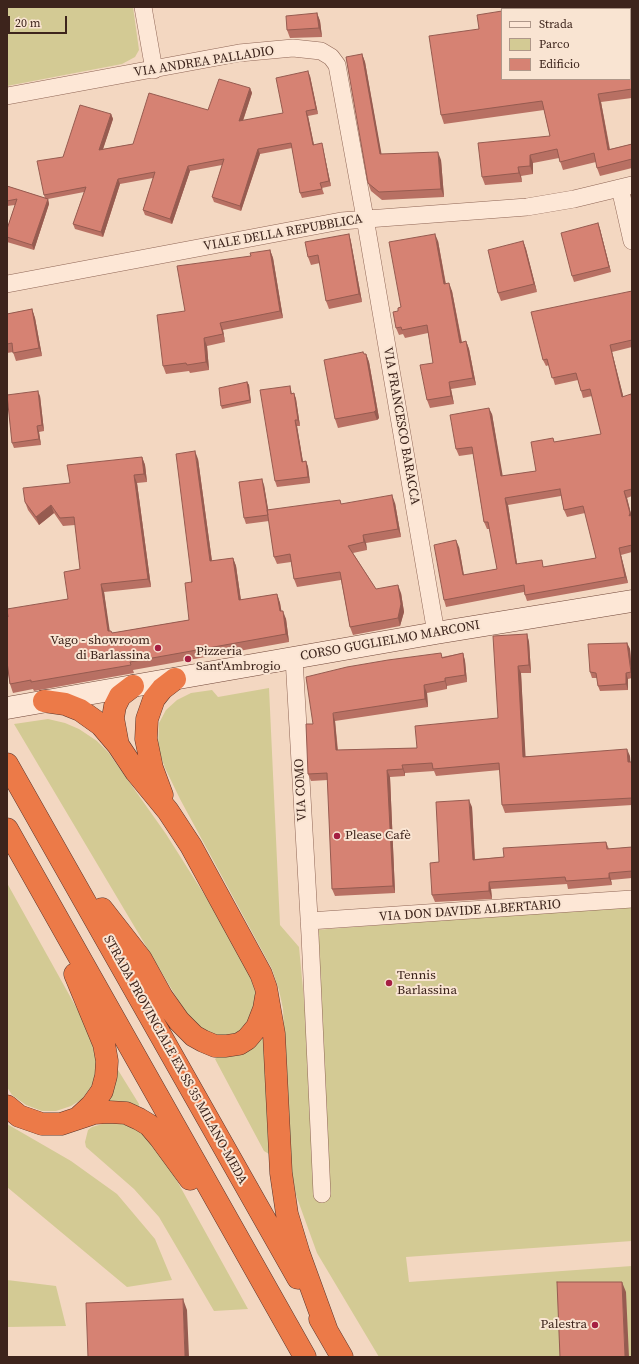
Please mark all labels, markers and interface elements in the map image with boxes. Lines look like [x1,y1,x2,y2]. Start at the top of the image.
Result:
scale bar [10,8,69,34]
legend [501,8,631,80]
text: 20 m [15,15,41,31]
text: Strada [539,16,573,32]
text: Parco [539,36,570,52]
street label: VIA ANDREA PALLADIO [133,43,275,81]
text: Edificio [539,56,580,72]
street label: VIALE DELLA REPUBBLICA [202,211,364,255]
street label: VIA FRANCESCO BARACCA [379,346,423,506]
street label: CORSO GUGLIELMO MARCONI [299,618,481,664]
place label: Vago - showroom di Barlassina [50,633,150,664]
marker: Vago - showroom di Barlassina [153,643,163,653]
place label: Pizzeria Sant'Ambrogio [196,644,281,675]
marker: Pizzeria Sant'Ambrogio [183,654,193,664]
street label: VIA COMO [292,758,310,822]
place label: Please Cafè [345,828,411,844]
marker: Please Cafè [332,831,342,841]
street label: VIA DON DAVIDE ALBERTARIO [379,897,561,925]
street label: STRADA PROVINCIALE EX SS 35 MILANO-MEDA [100,933,250,1187]
place label: Tennis Barlassina [397,968,457,999]
marker: Tennis Barlassina [384,978,394,988]
place label: Palestra [540,1317,587,1333]
marker: Palestra [590,1320,600,1330]

